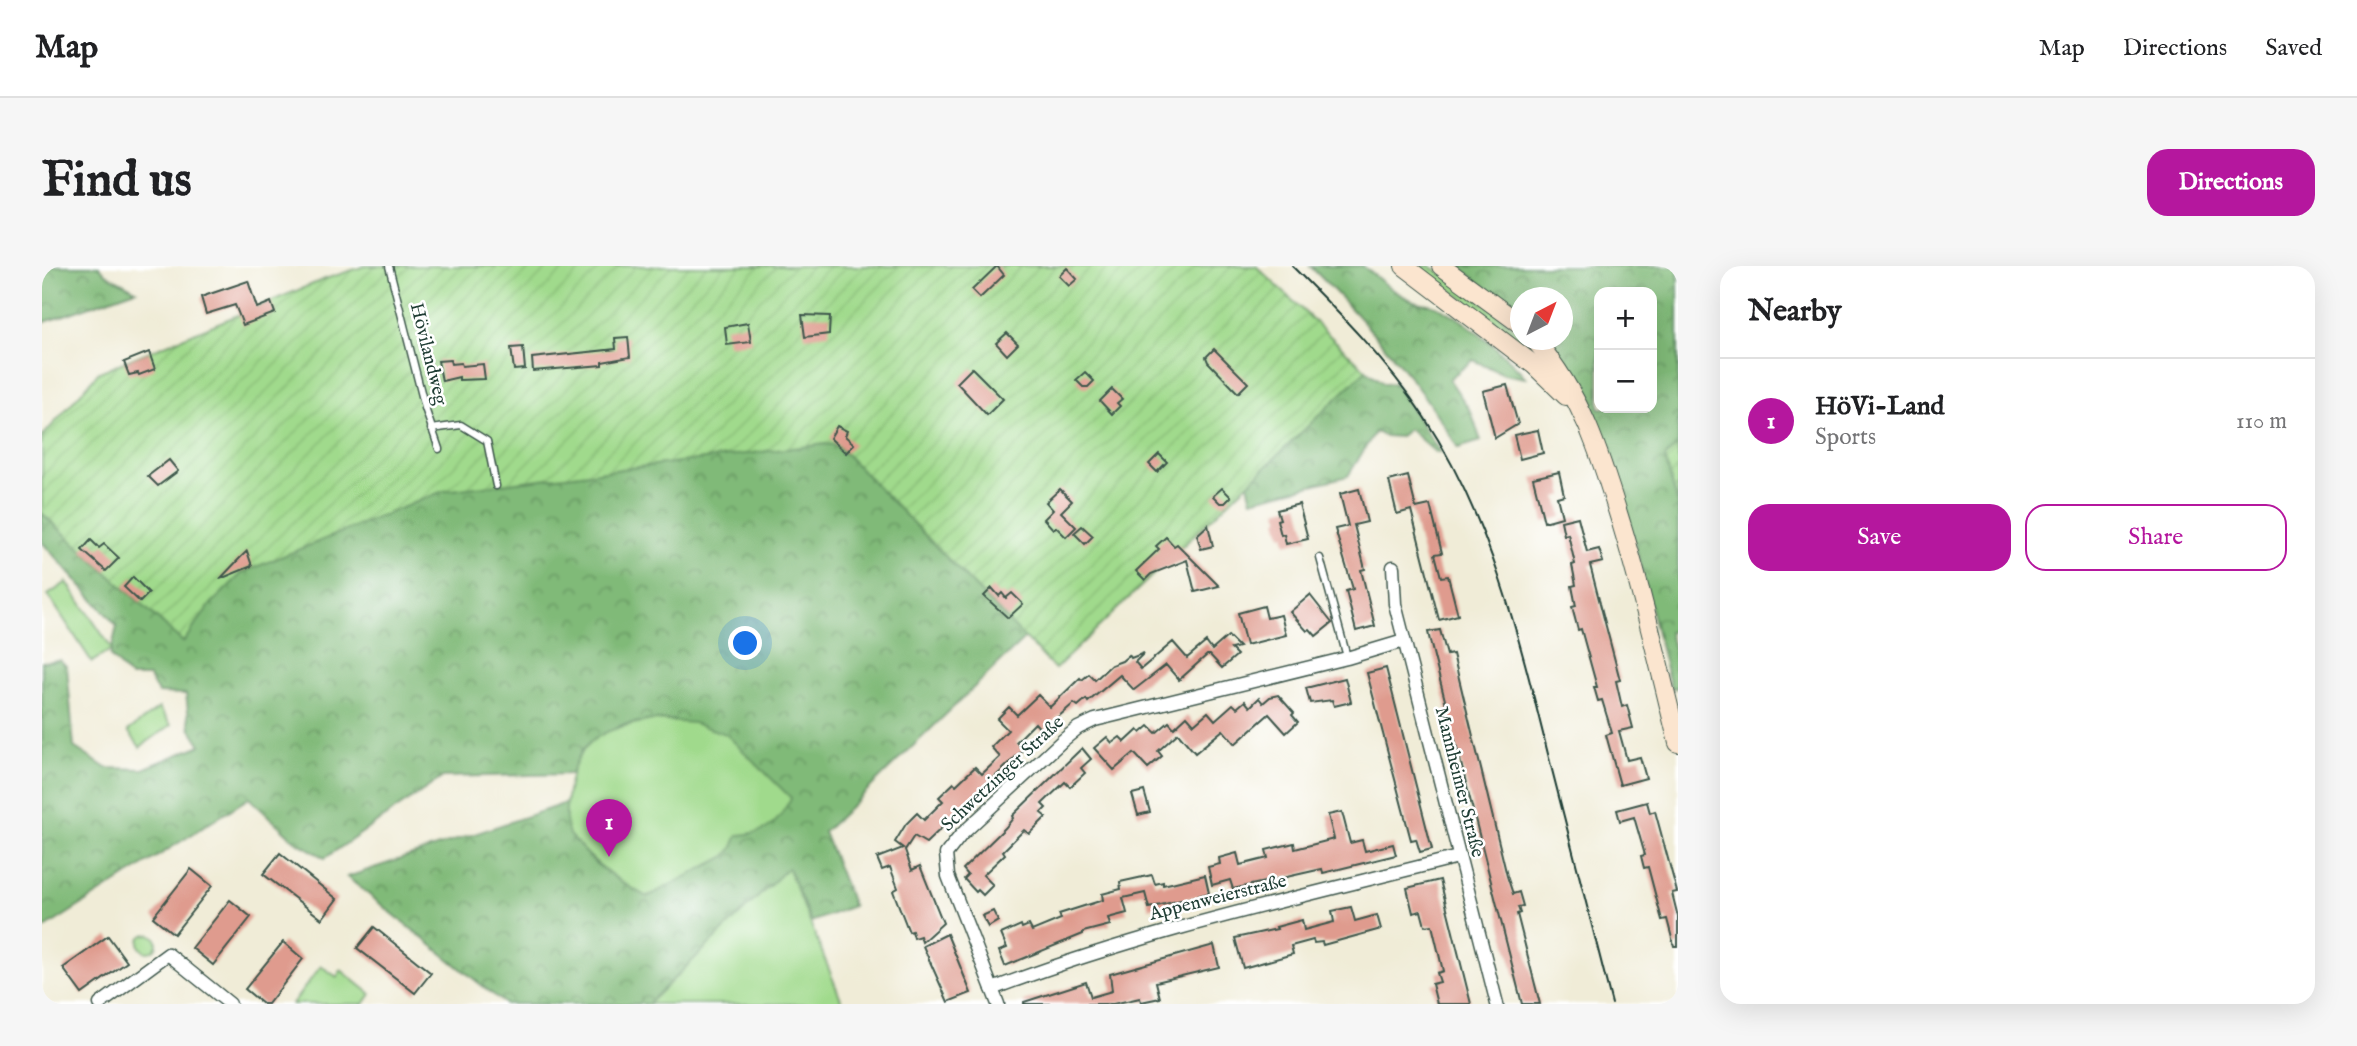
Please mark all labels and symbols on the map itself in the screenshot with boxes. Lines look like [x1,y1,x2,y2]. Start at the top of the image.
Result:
north arrow [1510,287,1573,350]
street label: Hövilandweg [404,300,452,408]
your location [728,626,762,660]
street label: Mannheimer Straße [1429,704,1489,860]
street label: Schwetzinger Straße [936,711,1070,837]
pin: 1 [586,799,632,857]
street label: Appenweierstraße [1146,869,1289,927]

